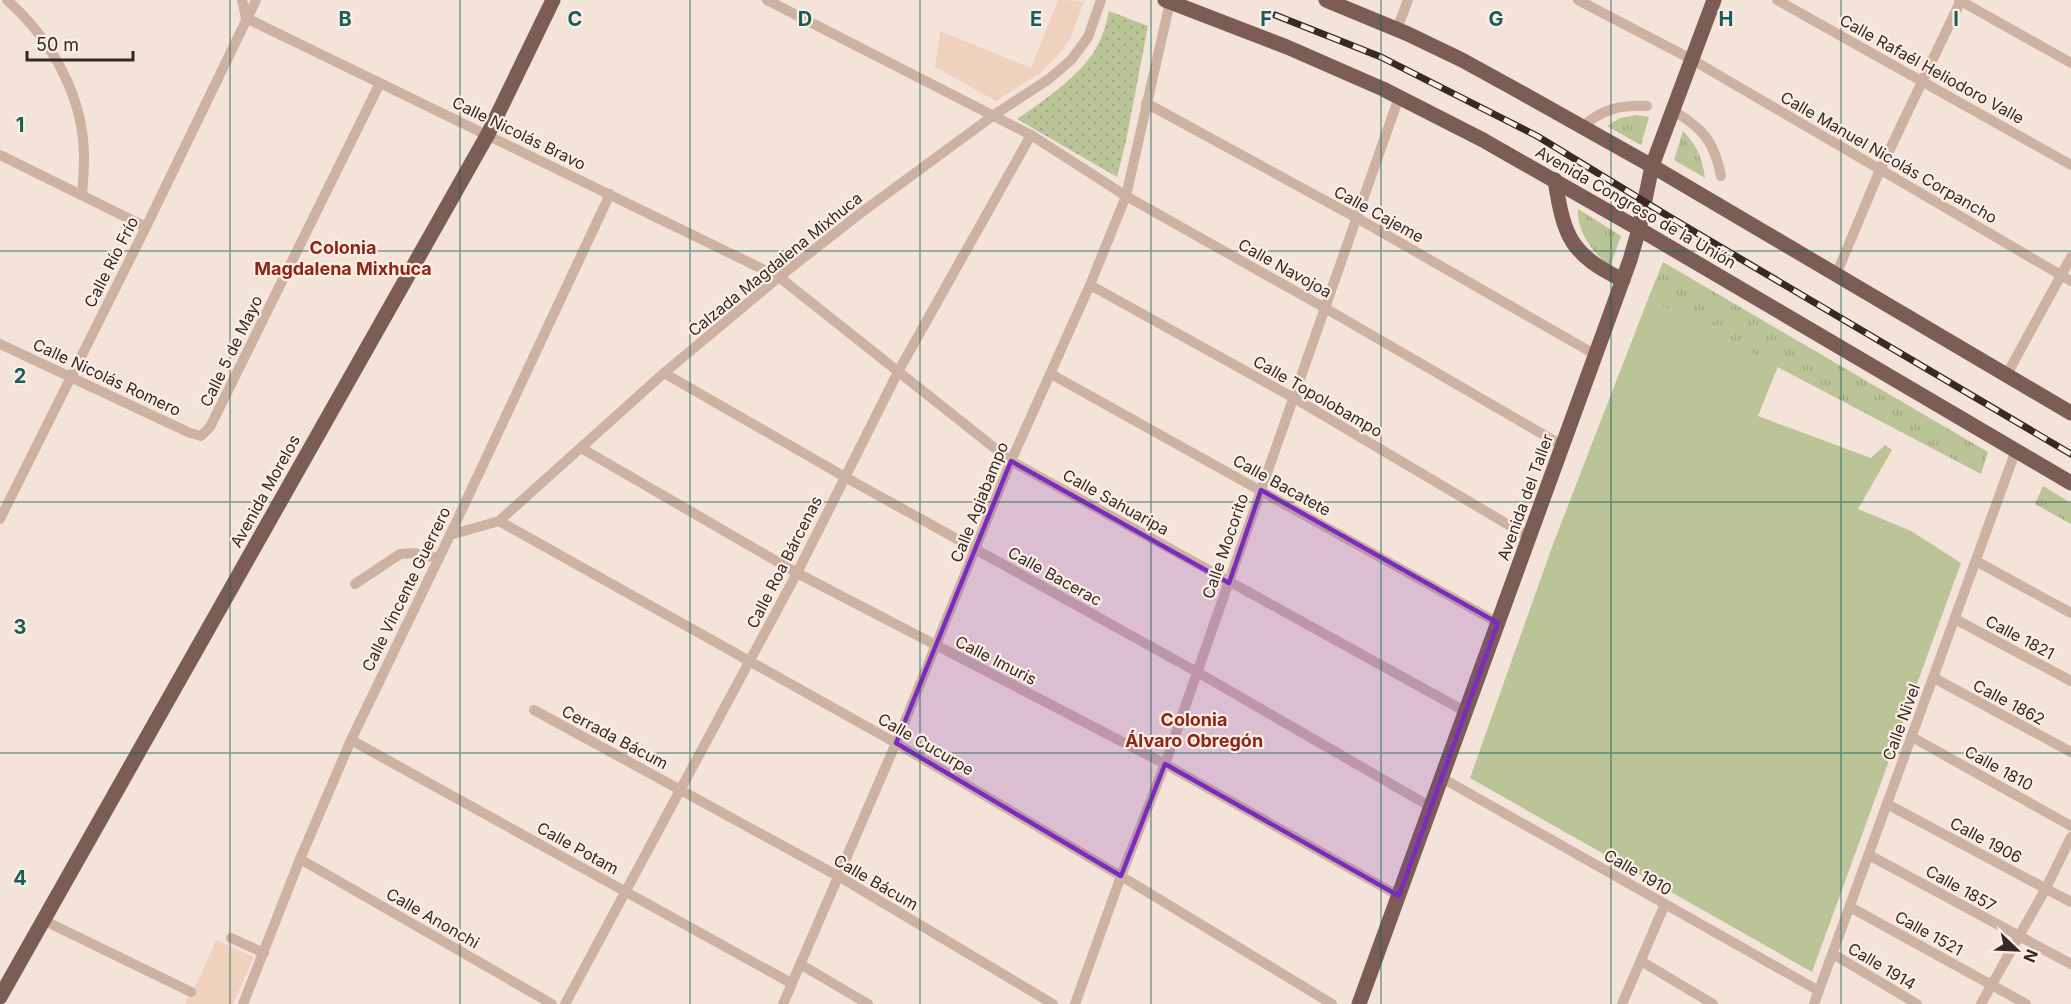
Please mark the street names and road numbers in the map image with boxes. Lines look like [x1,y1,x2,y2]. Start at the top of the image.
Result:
street label: Calle Rafaél Heliodoro Valle [1836,10,2028,128]
street label: Calle Manuel Nicolás Corpancho [1777,87,2001,227]
street label: Calle Nicolás Bravo [449,92,589,174]
street label: Avenida Congreso de la Unión [1532,141,1740,273]
street label: Calle Cajeme [1331,181,1427,247]
street label: Calzada Magdalena Mixhuca [684,188,866,340]
street label: Calle Río Frío [80,213,142,311]
street label: Calle Navojoa [1235,234,1335,302]
street label: Calle 5 de Mayo [195,292,267,410]
street label: Calle Nicolás Romero [30,334,184,420]
street label: Calle Topolobampo [1250,351,1386,441]
street label: Avenida Morelos [226,431,304,551]
street label: Avenida del Taller [1493,431,1557,563]
street label: Calle Agiabampo [946,439,1012,565]
street label: Calle Bacatete [1230,450,1334,520]
street label: Calle Sahuaripa [1059,465,1173,539]
street label: Calle Mocorito [1198,491,1252,601]
street label: Calle Roa Bárcenas [742,492,826,632]
street label: Calle Vincente Guerrero [357,503,455,675]
street label: Calle Bacerac [1005,542,1105,610]
street label: Calle 1821 [1982,611,2058,663]
street label: Calle Imuris [952,631,1040,689]
street label: Calle 1862 [1970,675,2048,729]
street label: Calle Nivel [1878,681,1924,763]
street label: Cerrada Bácum [558,701,672,773]
street label: Calle Cucurpe [874,708,978,780]
street label: Calle 1810 [1961,741,2037,795]
street label: Calle 1906 [1947,813,2025,867]
street label: Calle Potam [534,817,622,879]
street label: Calle 1910 [1600,845,1676,899]
street label: Calle Bácum [830,850,922,914]
street label: Calle 1857 [1922,860,2000,916]
street label: Calle Anonchi [383,883,483,953]
street label: Calle 1521 [1891,906,1967,960]
street label: Calle 1914 [1844,938,1920,994]

